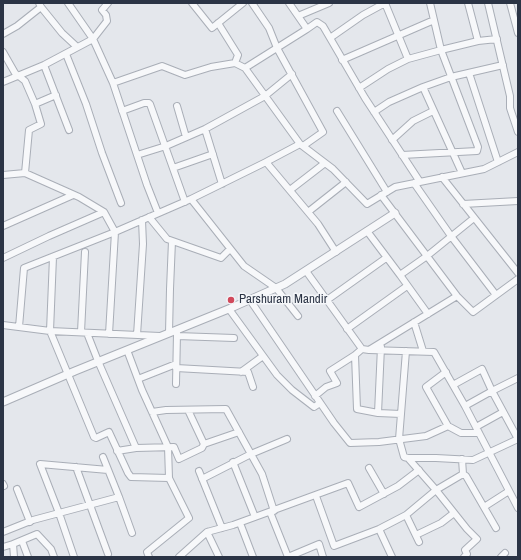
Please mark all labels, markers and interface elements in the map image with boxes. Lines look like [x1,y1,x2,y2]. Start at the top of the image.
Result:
place label: Parshuram Mandir [239,292,327,308]
marker: Parshuram Mandir [226,295,236,305]

